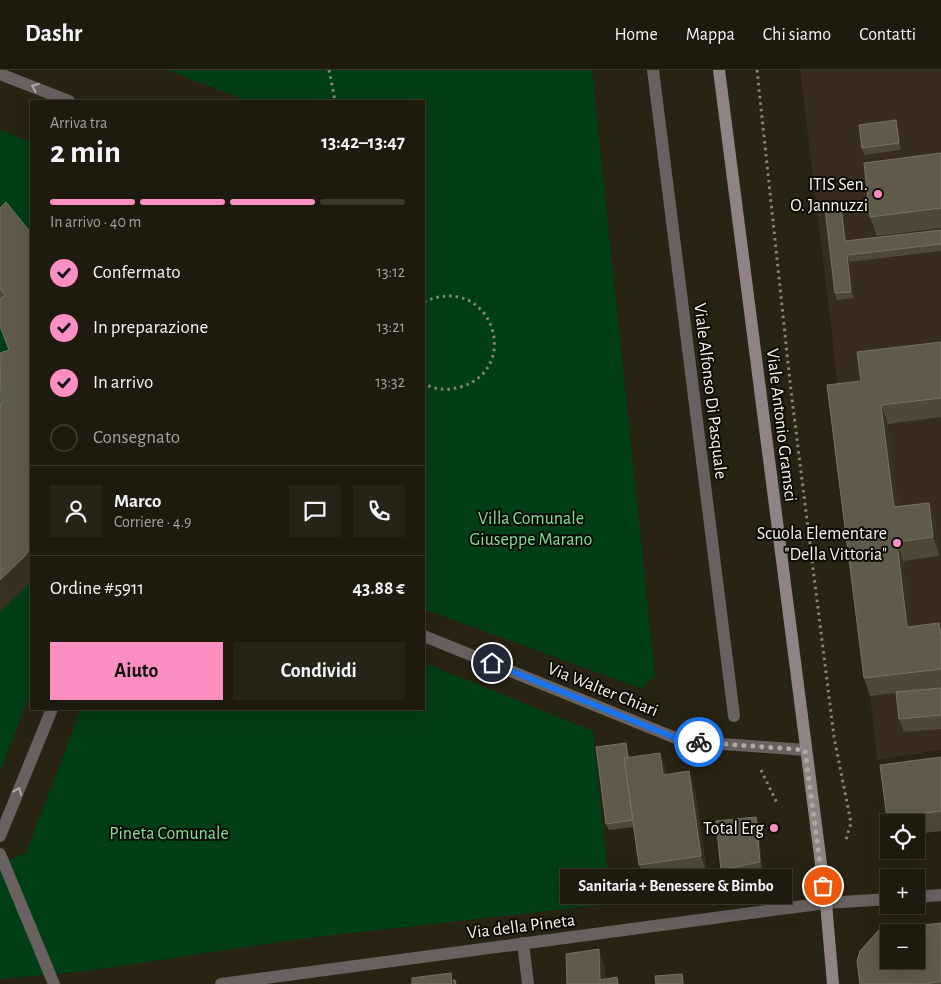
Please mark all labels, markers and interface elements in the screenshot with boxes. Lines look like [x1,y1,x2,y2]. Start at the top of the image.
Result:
text: Dashr [25,22,82,46]
text: Home [614,26,658,44]
text: Mappa [686,26,735,44]
text: Chi siamo [763,26,831,44]
text: Contatti [859,26,916,44]
one-way arrow [31,83,39,93]
text: Arriva tra [50,115,107,131]
text: 13:42–13:47 [321,133,405,152]
text: 2 min [50,136,121,168]
place label: ITIS Sen. O. Jannuzzi [790,176,868,215]
marker: ITIS Sen. O. Jannuzzi [872,188,884,200]
text: In arrivo · 40 m [50,214,141,230]
icon: check [50,259,78,287]
text: Confermato [93,263,181,282]
text: 13:12 [376,264,405,280]
street label: Viale Alfonso Di Pasquale [690,302,730,480]
icon: check [50,314,78,342]
text: In preparazione [93,318,208,337]
text: 13:21 [376,319,405,335]
street label: Viale Antonio Gramsci [763,347,799,503]
icon: check [50,369,78,397]
text: In arrivo [93,373,153,392]
text: 13:32 [375,374,405,390]
text: Consegnato [93,428,180,447]
button: person [50,485,102,537]
button: chat [289,485,341,537]
button: phone [353,485,405,537]
text: Marco [114,492,161,511]
park label: Villa Comunale Giuseppe Marano [470,510,593,549]
text: Corriere · 4.9 [114,514,192,530]
place label: Scuola Elementare "Della Vittoria" [757,525,887,564]
marker: Scuola Elementare "Della Vittoria" [891,537,903,549]
text: Ordine #5911 [50,579,144,598]
text: 43.88 € [352,579,405,598]
button: Aiuto [50,642,223,700]
button: Condividi [233,642,405,700]
pin [471,642,513,684]
icon: home [478,649,506,677]
street label: Via Walter Chiari [545,660,661,720]
courier [674,717,724,767]
icon: bike [685,728,713,756]
one-way arrow [13,787,23,795]
map controls [880,814,925,969]
button: locate [880,814,925,859]
place label: Total Erg [703,820,764,838]
marker: Total Erg [768,822,780,834]
park label: Pineta Comunale [109,825,229,843]
pin [802,865,844,907]
callout: Sanitaria + Benessere & Bimbo [560,868,793,904]
button: + [880,869,925,914]
icon: bag [809,872,837,900]
text: Sanitaria + Benessere & Bimbo [578,878,774,894]
street label: Via della Pineta [466,911,576,943]
button: − [880,924,925,969]

